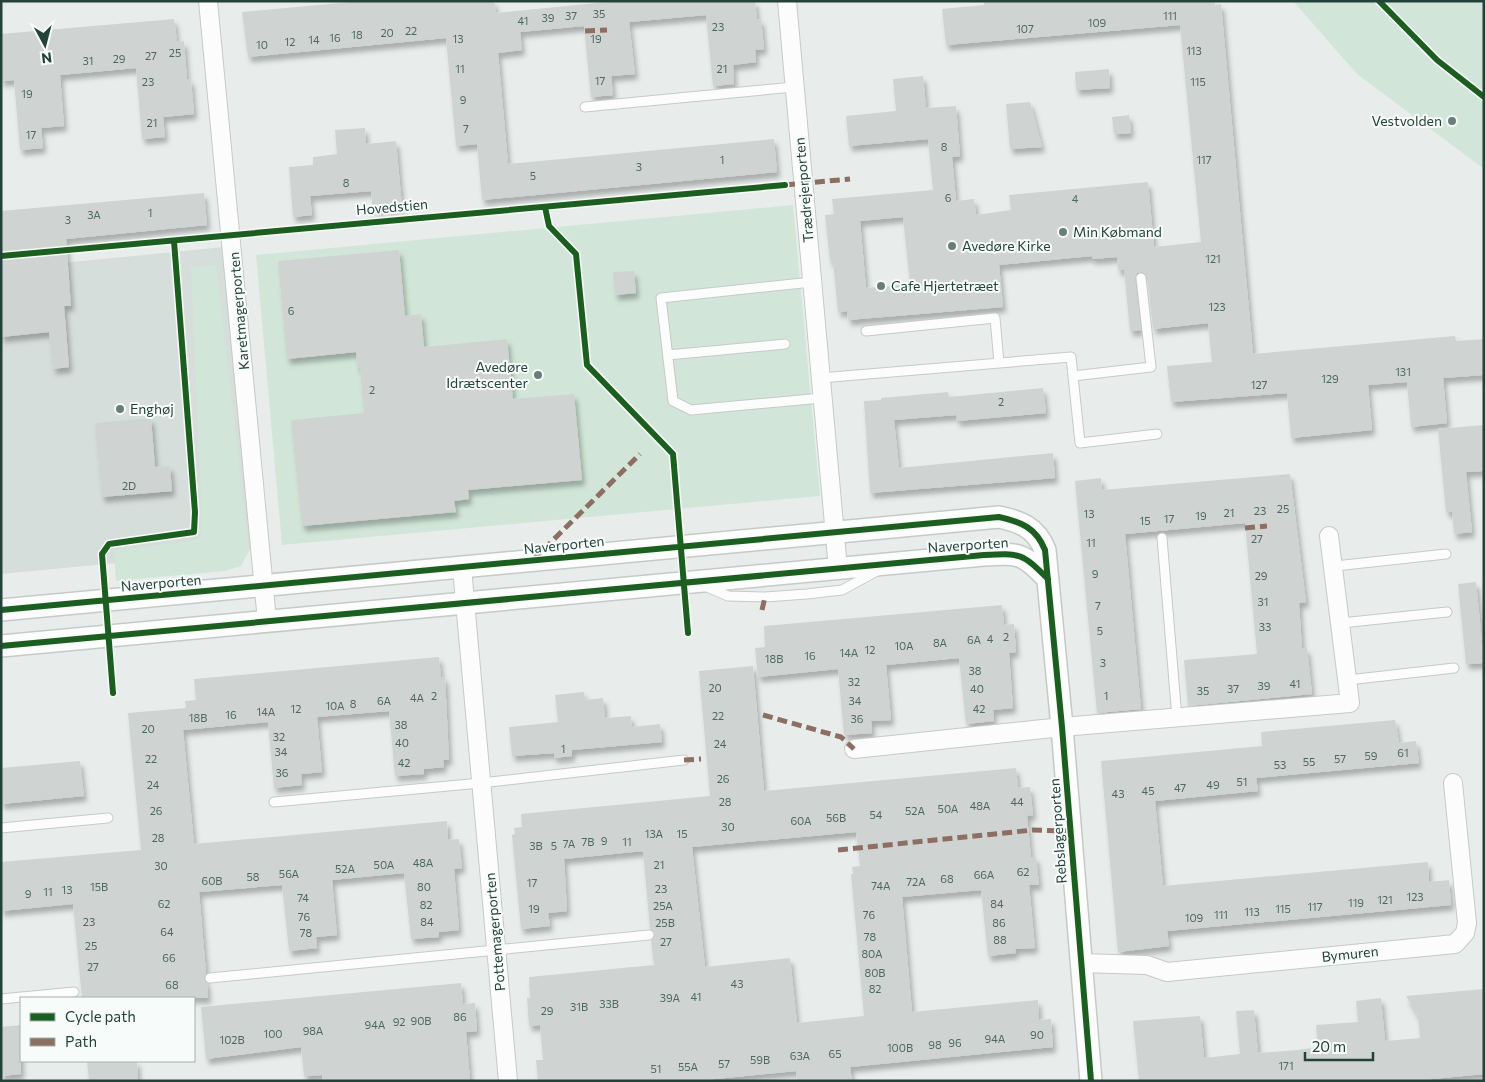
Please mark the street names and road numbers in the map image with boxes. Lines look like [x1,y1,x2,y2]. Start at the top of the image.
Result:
street label: Trædrejerporten [790,137,817,243]
street label: Hovedstien [355,195,429,218]
street label: Karetmagerporten [225,251,252,371]
street label: Naverporten [523,532,605,557]
street label: Naverporten [927,533,1009,556]
street label: Naverporten [120,571,202,594]
street label: Rebslagerporten [1045,778,1070,884]
street label: Pottemagerporten [481,872,508,992]
street label: Bymuren [1321,942,1379,965]

